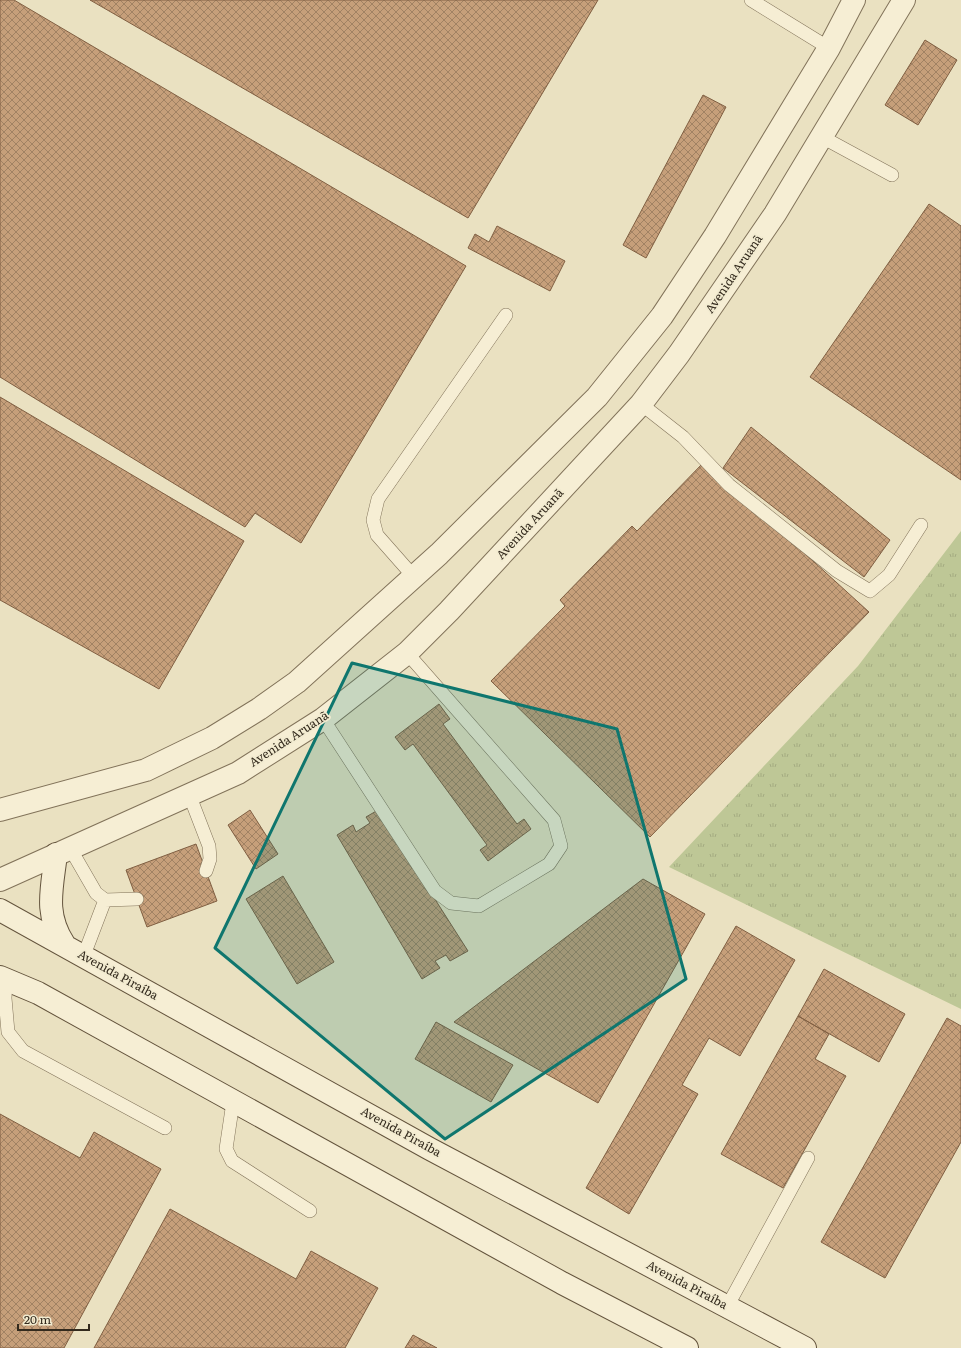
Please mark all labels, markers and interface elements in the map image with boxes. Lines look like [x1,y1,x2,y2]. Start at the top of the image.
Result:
street label: Avenida Aruanã [700,230,766,316]
street label: Avenida Aruanã [492,483,567,563]
street label: Avenida Aruanã [245,705,332,771]
street label: Avenida Piraíba [75,945,163,1004]
street label: Avenida Piraíba [358,1102,446,1161]
street label: Avenida Piraíba [644,1255,732,1313]
scale bar [18,1306,89,1332]
text: 20 m [24,1310,51,1328]

